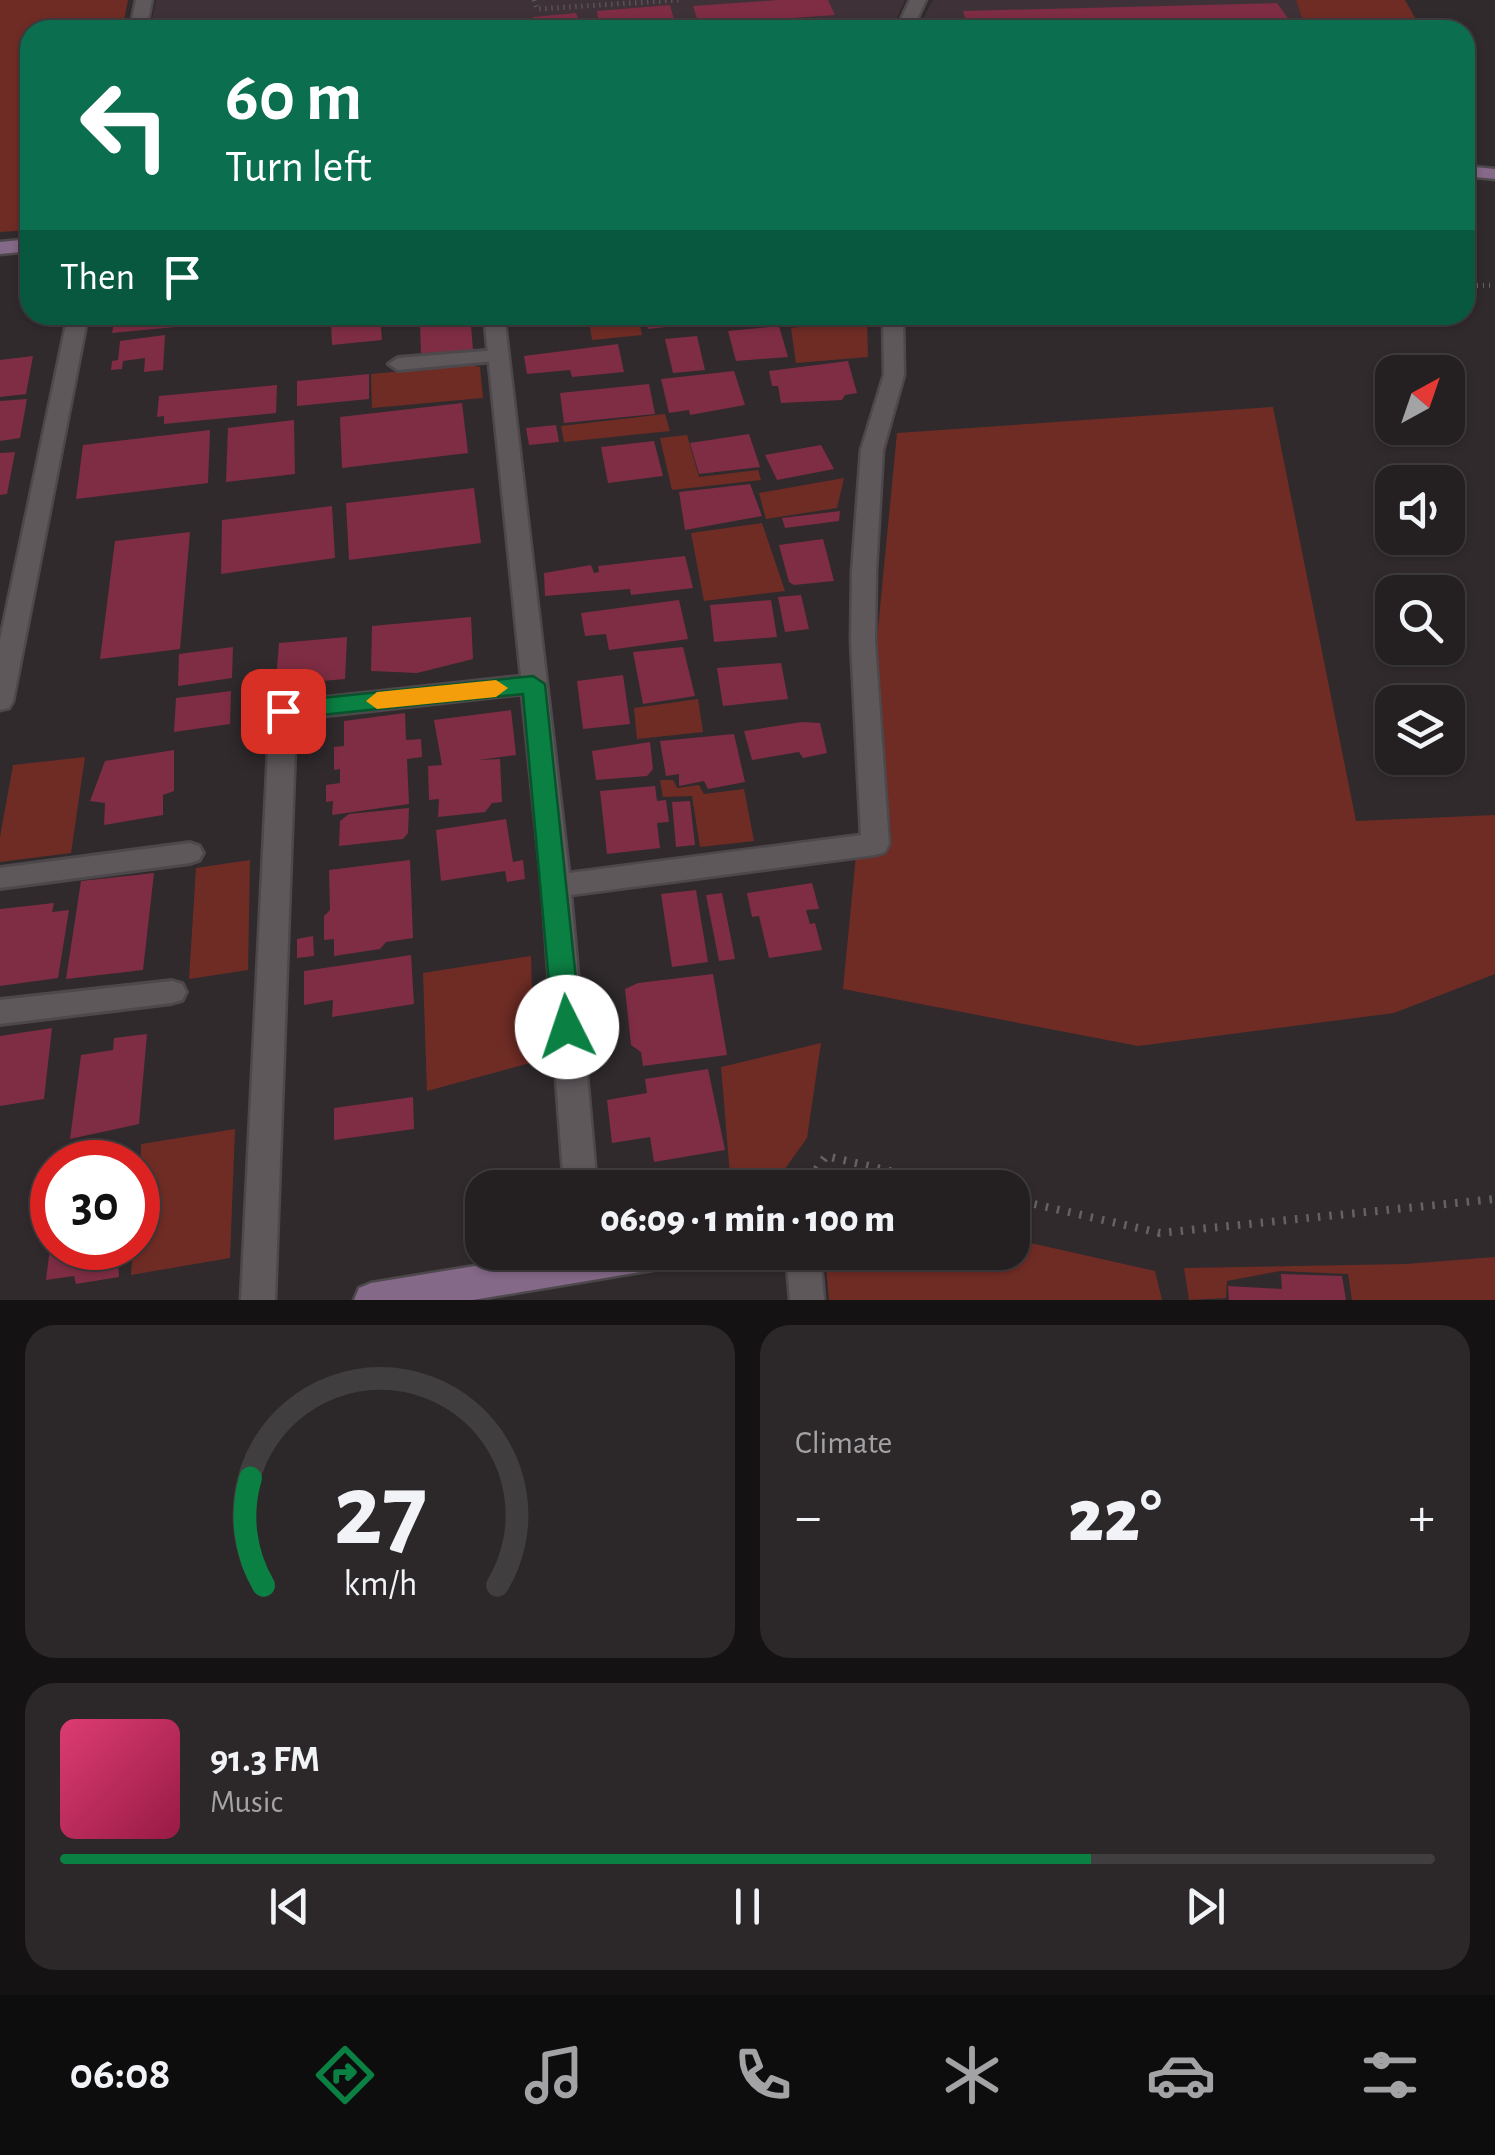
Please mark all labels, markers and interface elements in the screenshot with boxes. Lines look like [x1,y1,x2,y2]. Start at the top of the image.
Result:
icon: left [60,60,190,190]
text: 60 m [225,63,362,133]
text: Turn left [225,145,372,190]
icon: arrive [155,250,210,305]
text: Then [60,259,135,297]
north arrow [1375,355,1465,445]
map controls [1375,355,1465,775]
button: sound [1375,465,1465,555]
button: search [1375,575,1465,665]
pin [241,669,326,754]
icon: arrive [256,684,311,739]
button: layers [1375,685,1465,775]
position arrow [515,975,619,1079]
speed limit sign: 30 [30,1140,160,1270]
text: 06:09 · 1 min · 100 m [600,1201,895,1239]
text: Climate [795,1427,892,1459]
text: 27 [333,1460,427,1564]
text: 22° [1068,1480,1162,1555]
text: − [795,1490,821,1545]
text: + [1409,1490,1435,1545]
text: km/h [343,1566,417,1602]
text: 91.3 FM [210,1741,320,1779]
text: Music [210,1786,283,1818]
icon: previous [262,1879,317,1934]
icon: pause [720,1879,775,1934]
icon: next [1178,1879,1233,1934]
icon: directions [310,2040,380,2110]
icon: music [519,2040,589,2110]
icon: phone [728,2040,798,2110]
icon: climate [937,2040,1007,2110]
icon: car [1146,2040,1216,2110]
icon: filters [1355,2040,1425,2110]
text: 06:08 [70,2052,171,2097]

